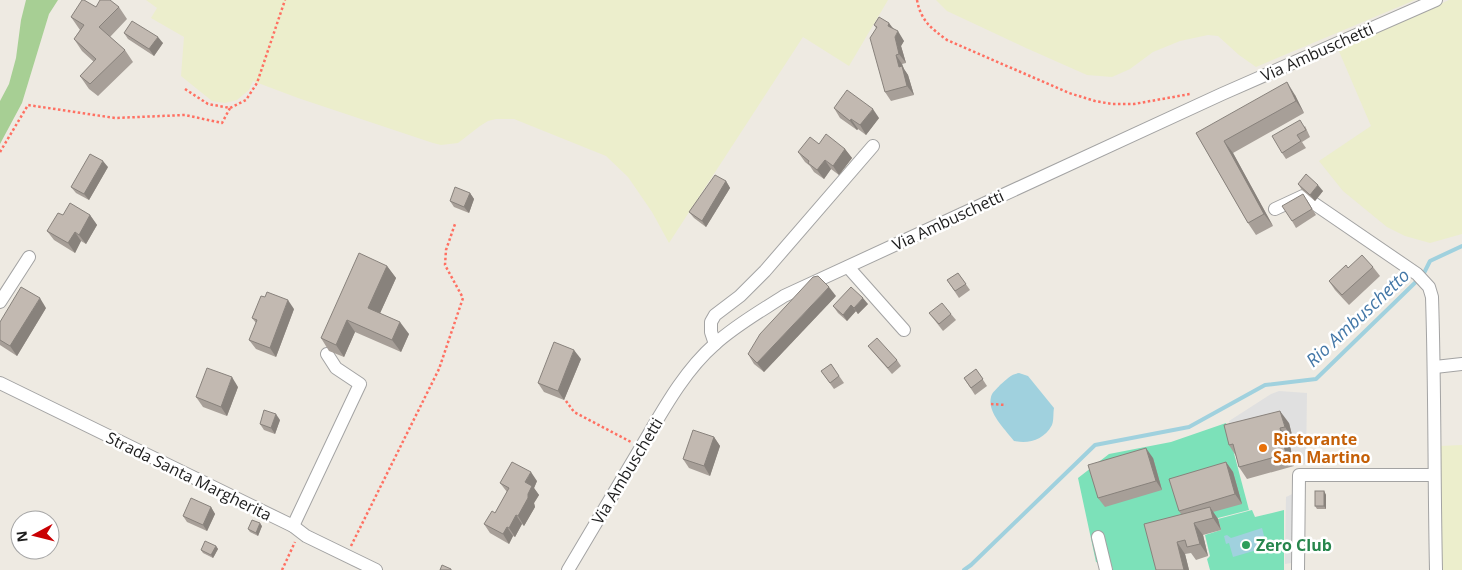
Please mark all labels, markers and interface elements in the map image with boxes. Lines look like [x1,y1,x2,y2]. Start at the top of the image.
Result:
street label: Via Ambuschetti [1257,17,1377,87]
street label: Via Ambuschetti [889,185,1007,255]
water label: Rio Ambuschetto [1300,263,1414,372]
street label: Via Ambuschetti [586,414,668,528]
street label: Strada Santa Margherita [103,426,275,526]
place label: Ristorante San Martino [1273,428,1371,468]
marker: Ristorante San Martino [1257,442,1269,454]
north arrow [10,510,60,560]
text: N [11,530,32,543]
place label: Zero Club [1256,534,1332,556]
marker: Zero Club [1240,539,1252,551]

